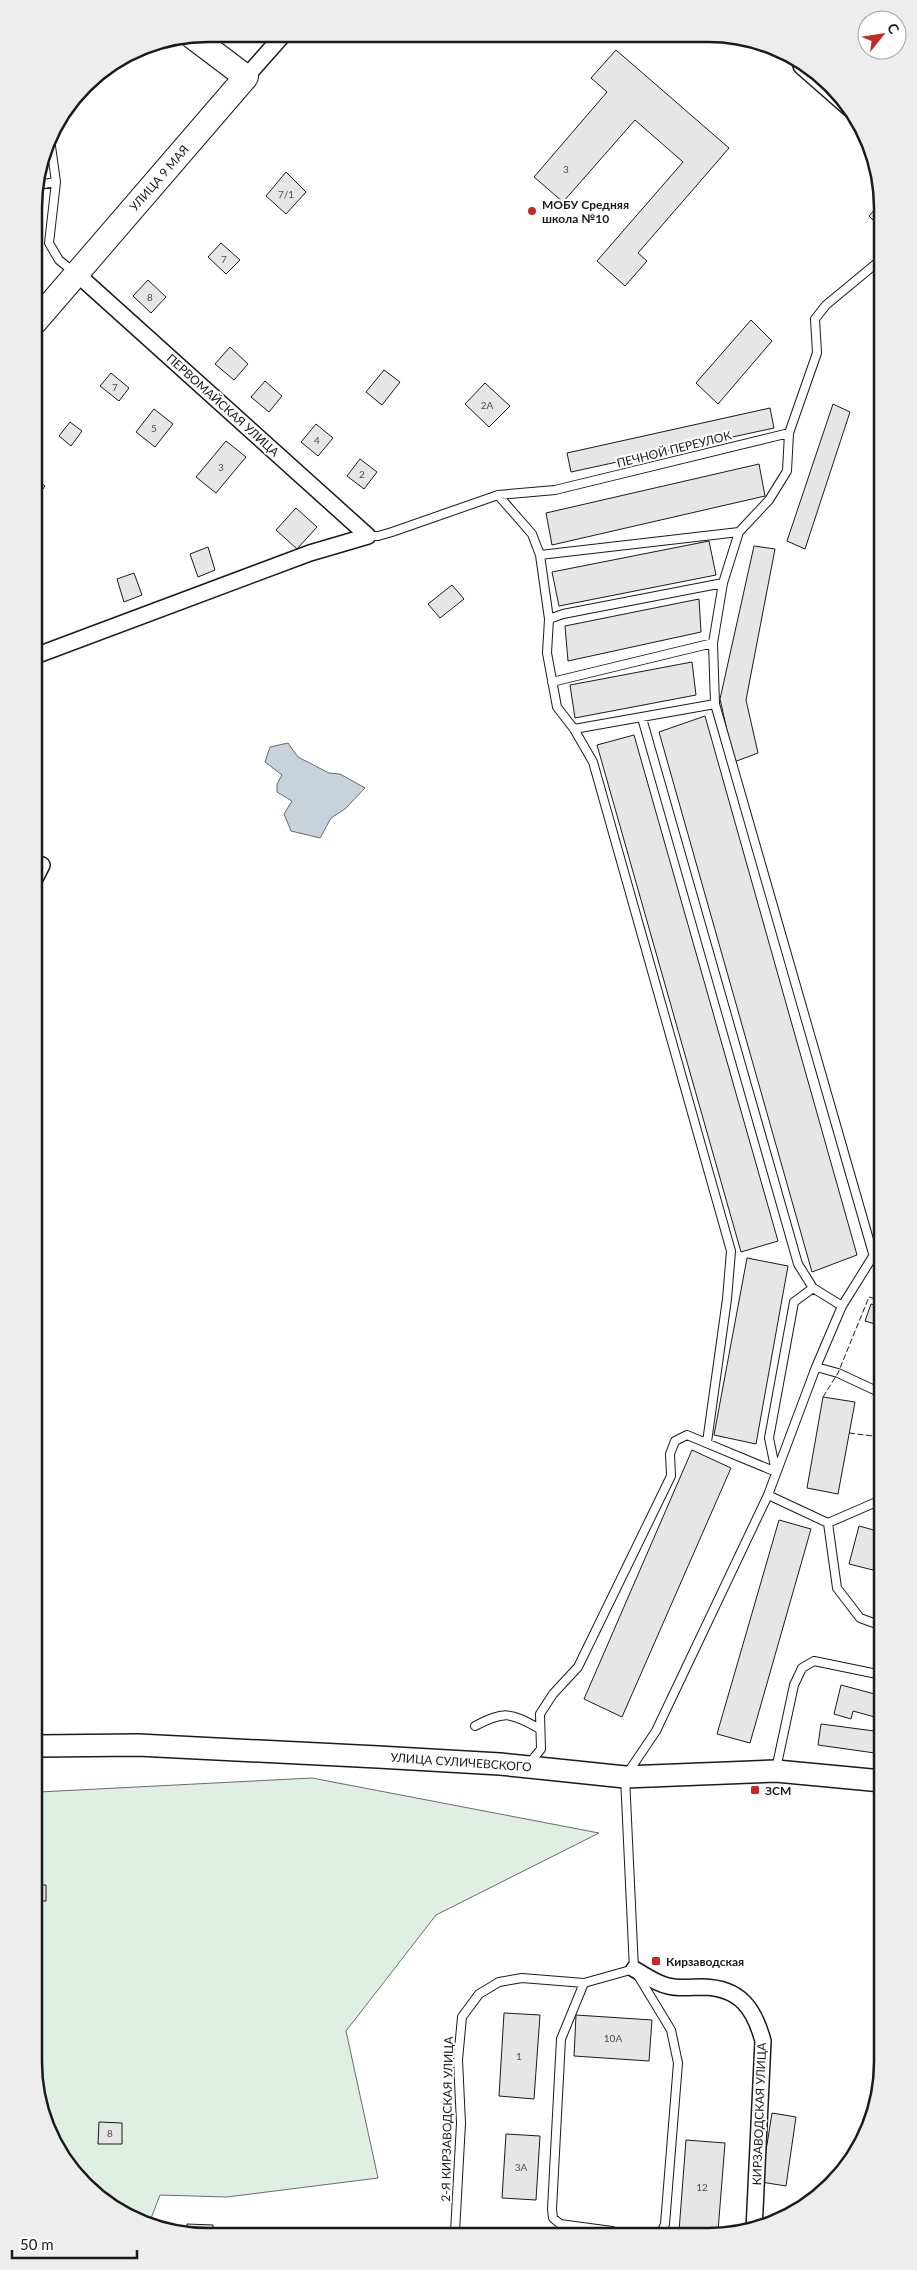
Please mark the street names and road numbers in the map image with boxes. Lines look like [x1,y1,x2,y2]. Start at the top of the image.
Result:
street label: УЛИЦА 9 МАЯ [126,142,192,214]
street label: ПЕРВОМАЙСКАЯ УЛИЦА [164,351,283,460]
street label: ПЕЧНОЙ ПЕРЕУЛОК [615,427,733,471]
street label: УЛИЦА СУЛИЧЕВСКОГО [390,1750,532,1774]
street label: 2-Я КИРЗАВОДСКАЯ УЛИЦА [438,2035,456,2202]
street label: КИРЗАВОДСКАЯ УЛИЦА [749,2041,769,2186]

